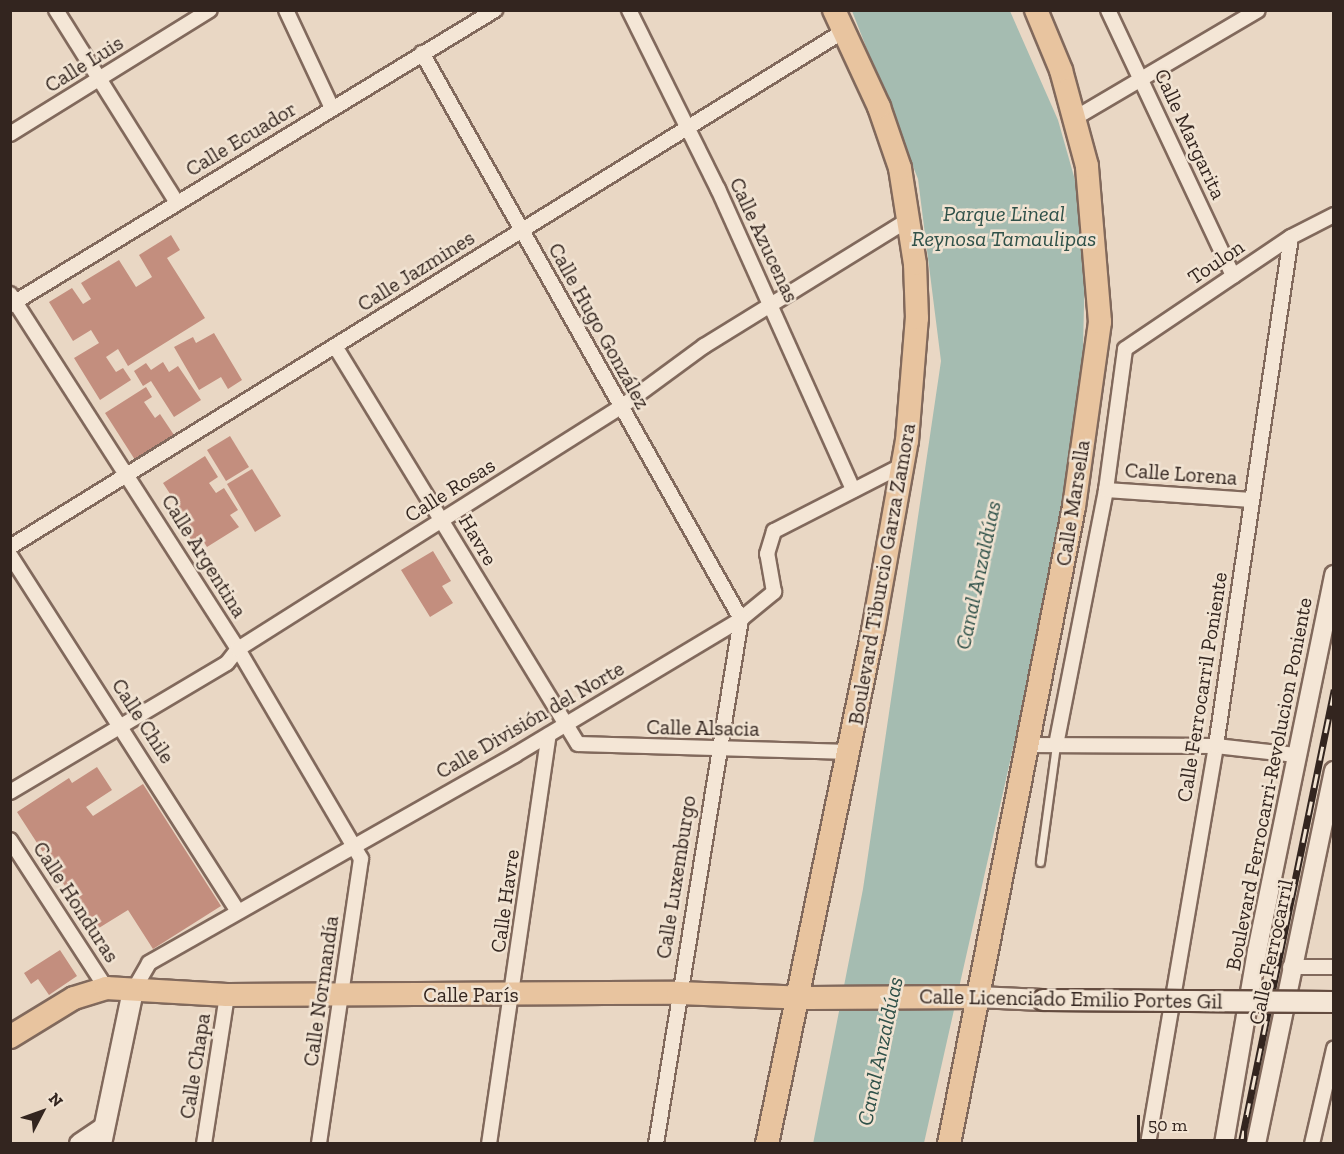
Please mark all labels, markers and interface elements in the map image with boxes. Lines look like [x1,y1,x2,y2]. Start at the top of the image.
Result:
street label: Calle Luis [40,30,128,98]
street label: Calle Margarita [1149,65,1231,203]
street label: Calle Ecuador [181,96,301,182]
street label: Calle Azucenas [724,173,804,307]
water label: Parque Lineal Reynosa Tamaulipas [911,200,1097,252]
street label: Calle Jazmines [353,225,479,317]
street label: Toulon [1183,234,1249,290]
street label: Calle Hugo González [543,238,655,414]
street label: Boulevard Tiburcio Garza Zamora [843,421,921,727]
street label: Calle Marsella [1051,438,1095,568]
street label: Calle Rosas [400,452,500,528]
street label: Calle Lorena [1124,458,1238,490]
street label: Calle Argentina [156,489,252,623]
water label: Canal Anzaldúas [949,498,1007,652]
street label: Havre [453,510,503,570]
street label: Calle Ferrocarril Poniente [1171,570,1233,804]
street label: Boulevard Ferrocarri-Revolucion Poniente [1220,595,1318,973]
street label: Calle División del Norte [431,656,629,784]
street label: Calle Chile [106,674,180,768]
street label: Calle Alsacia [646,714,760,742]
street label: Calle Luxemburgo [651,793,701,961]
street label: Calle Honduras [28,837,124,967]
street label: Calle Havre [485,848,525,954]
street label: Calle Ferrocarril [1243,877,1299,1027]
street label: Calle Normandía [298,914,344,1068]
water label: Canal Anzaldúas [851,974,909,1128]
street label: Calle París [423,982,519,1008]
street label: Calle Licenciado Emilio Portes Gil [919,984,1223,1014]
street label: Calle Chapa [174,1011,216,1121]
north arrow [12,1082,72,1142]
text: N [45,1089,67,1111]
scale bar [1140,1103,1250,1141]
text: 50 m [1148,1114,1187,1136]

